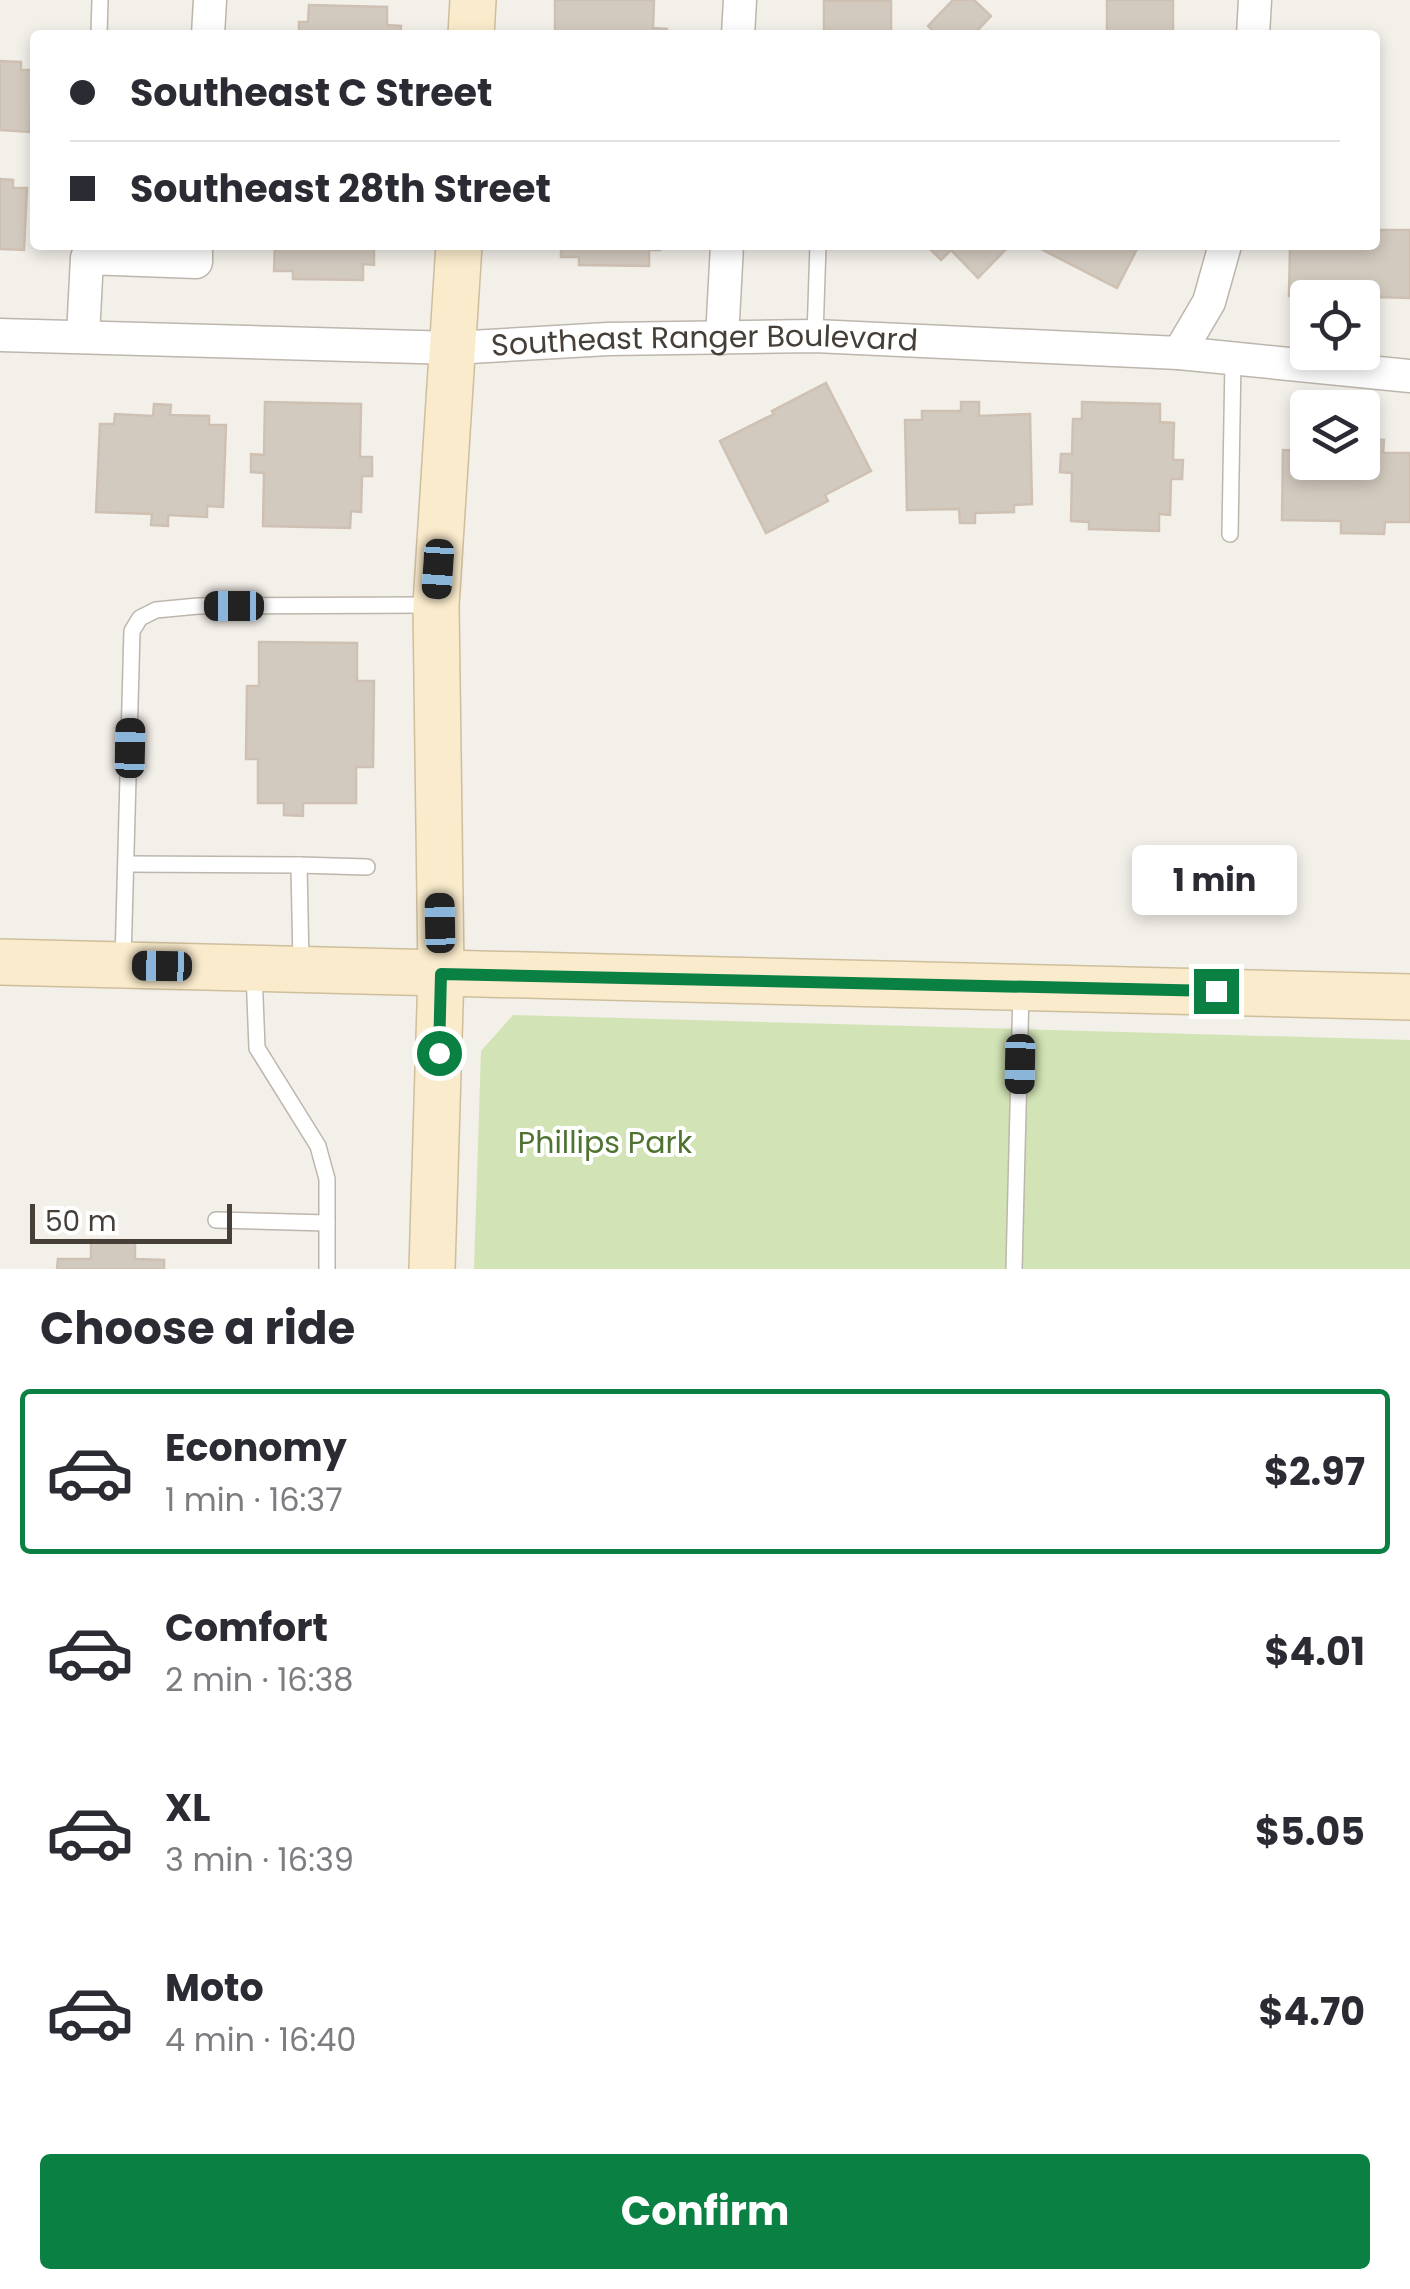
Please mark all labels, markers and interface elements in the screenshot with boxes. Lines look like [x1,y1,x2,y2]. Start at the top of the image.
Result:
text: Southeast C Street [130,66,492,119]
text: Southeast 28th Street [130,162,551,215]
map controls [1290,280,1380,480]
button: locate [1290,280,1380,370]
street label: Southeast Ranger Boulevard [490,314,919,367]
button: layers [1290,390,1380,480]
car [421,538,455,600]
car [204,591,264,621]
car [114,718,146,778]
callout: 1 min [1134,846,1298,916]
text: 1 min [1173,857,1256,902]
car [424,893,456,953]
car [132,950,192,982]
route end [1194,969,1239,1014]
route start [417,1031,462,1076]
car [1004,1034,1036,1094]
park label: Phillips Park [518,1121,693,1164]
scale bar [30,1199,232,1244]
text: 50 m [45,1202,116,1241]
text: Choose a ride [40,1297,355,1360]
text: Economy [165,1421,347,1474]
icon: car [45,1427,135,1517]
text: $2.97 [1264,1445,1365,1498]
text: 1 min · 16:37 [165,1477,343,1522]
text: Comfort [165,1601,328,1654]
icon: car [45,1607,135,1697]
text: $4.01 [1264,1625,1365,1678]
text: 2 min · 16:38 [165,1657,354,1702]
text: XL [165,1781,210,1834]
icon: car [45,1787,135,1877]
text: $5.05 [1255,1805,1365,1858]
text: 3 min · 16:39 [165,1837,354,1882]
text: Moto [165,1961,264,2014]
icon: car [45,1967,135,2057]
text: $4.70 [1258,1985,1365,2038]
text: 4 min · 16:40 [165,2017,356,2062]
button: Confirm [40,2154,1370,2269]

